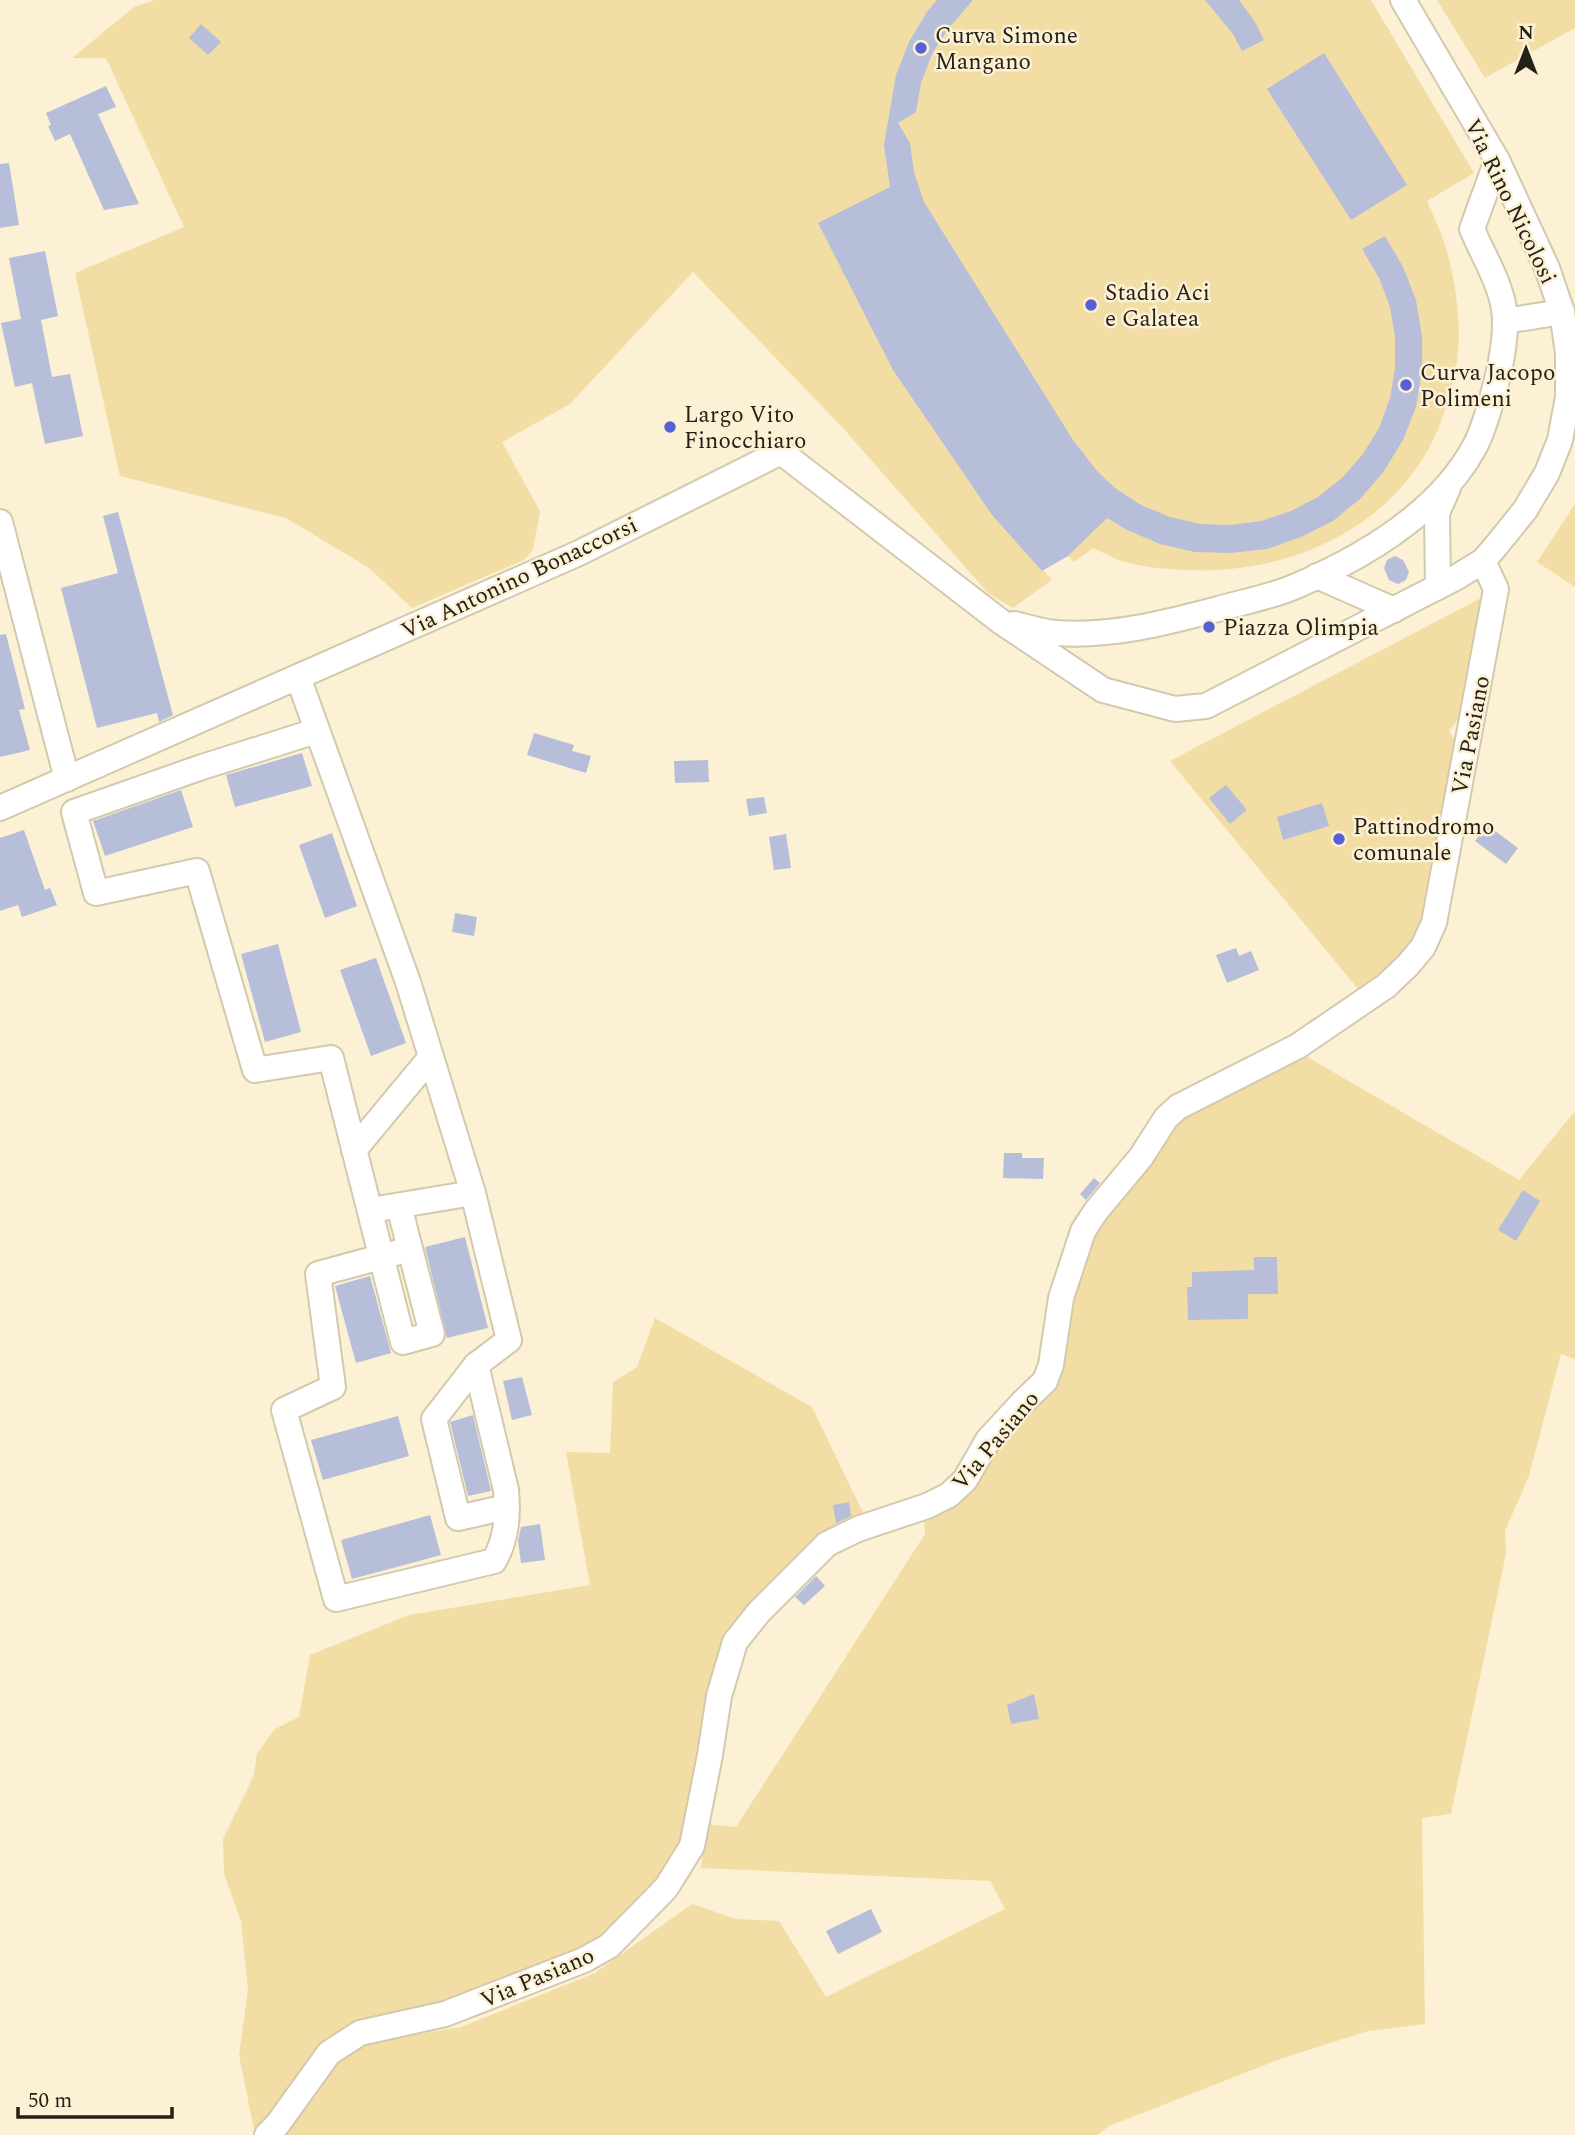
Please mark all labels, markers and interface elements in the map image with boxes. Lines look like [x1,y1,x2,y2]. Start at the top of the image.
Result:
north arrow [1491,14,1561,84]
place label: Curva Simone Mangano [935,19,1078,80]
text: N [1518,19,1534,48]
marker: Curva Simone Mangano [913,40,929,56]
street label: Via Rino Nicolosi [1454,113,1565,290]
place label: Stadio Aci e Galatea [1105,276,1210,337]
marker: Stadio Aci e Galatea [1083,297,1099,313]
place label: Curva Jacopo Polimeni [1420,356,1555,417]
marker: Curva Jacopo Polimeni [1398,377,1414,393]
place label: Largo Vito Finocchiaro [684,398,806,459]
marker: Largo Vito Finocchiaro [662,419,678,435]
street label: Via Antonino Bonaccorsi [396,508,644,649]
place label: Piazza Olimpia [1223,611,1379,646]
marker: Piazza Olimpia [1201,619,1217,635]
street label: Via Pasiano [1443,673,1500,798]
place label: Pattinodromo comunale [1353,810,1494,871]
marker: Pattinodromo comunale [1331,831,1347,847]
street label: Via Pasiano [944,1383,1048,1499]
street label: Via Pasiano [475,1939,600,2018]
scale bar [18,2076,172,2120]
text: 50 m [28,2085,72,2117]

